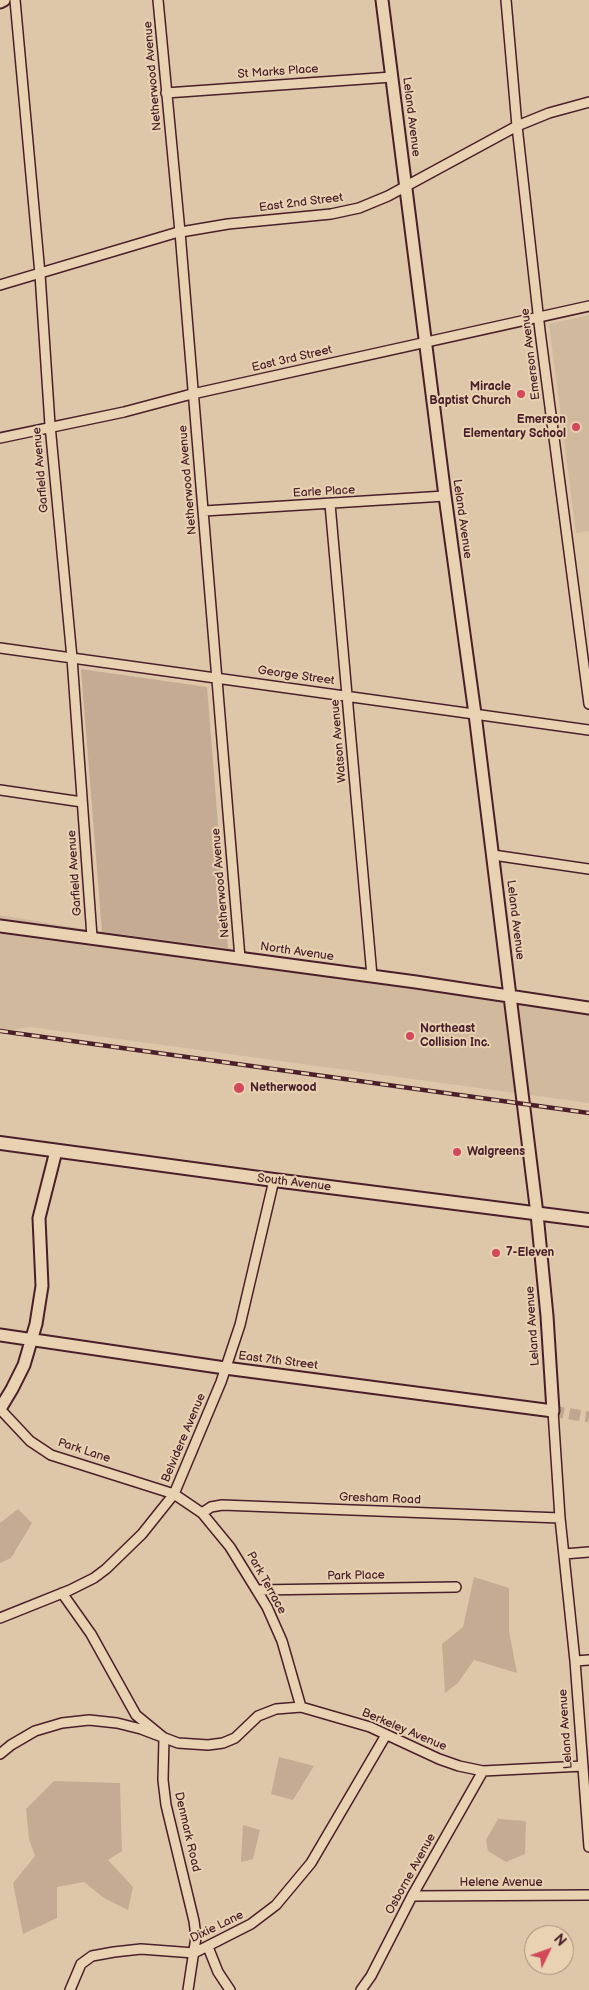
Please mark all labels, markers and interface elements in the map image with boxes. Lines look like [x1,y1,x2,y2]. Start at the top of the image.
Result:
street label: Netherwood Avenue [141,21,165,131]
street label: St Marks Place [237,62,319,82]
street label: Leland Avenue [399,76,423,158]
street label: East 2nd Street [258,191,344,215]
street label: Emerson Avenue [518,307,544,401]
street label: East 3rd Street [250,343,334,375]
place label: Miracle Baptist Church [429,380,511,408]
marker: Miracle Baptist Church [515,388,527,400]
place label: Emerson Elementary School [463,413,566,441]
marker: Emerson Elementary School [570,421,582,433]
street label: Netherwood Avenue [176,425,200,535]
street label: Garfield Avenue [30,427,52,513]
street label: Leland Avenue [449,478,475,560]
street label: Earle Place [292,483,356,501]
street label: George Street [257,663,335,689]
street label: Watson Avenue [328,699,350,783]
street label: Netherwood Avenue [209,828,233,938]
street label: Garfield Avenue [65,830,85,916]
street label: Leland Avenue [503,879,527,961]
street label: North Avenue [259,940,335,964]
place label: Northeast Collision Inc. [420,1022,490,1050]
marker: Northeast Collision Inc. [404,1030,416,1042]
marker: Netherwood [232,1081,246,1095]
place label: Netherwood [250,1081,317,1095]
place label: Walgreens [467,1145,525,1159]
marker: Walgreens [451,1146,463,1158]
street label: South Avenue [256,1171,332,1195]
place label: 7-Eleven [506,1246,554,1260]
marker: 7-Eleven [490,1247,502,1259]
street label: Leland Avenue [523,1285,543,1367]
street label: East 7th Street [237,1349,319,1373]
street label: Belvidere Avenue [159,1391,209,1485]
street label: Park Lane [56,1436,112,1466]
street label: Gresham Road [339,1490,421,1508]
street label: Park Terrace [243,1549,289,1617]
street label: Park Place [327,1568,385,1584]
street label: Leland Avenue [556,1688,576,1770]
street label: Berkeley Avenue [359,1706,449,1754]
street label: Denmark Road [171,1791,203,1873]
street label: Osborne Avenue [383,1831,439,1917]
street label: Helene Avenue [460,1876,542,1890]
street label: Dixie Lane [188,1908,246,1946]
north arrow [524,1925,574,1975]
text: N [550,1931,570,1950]

